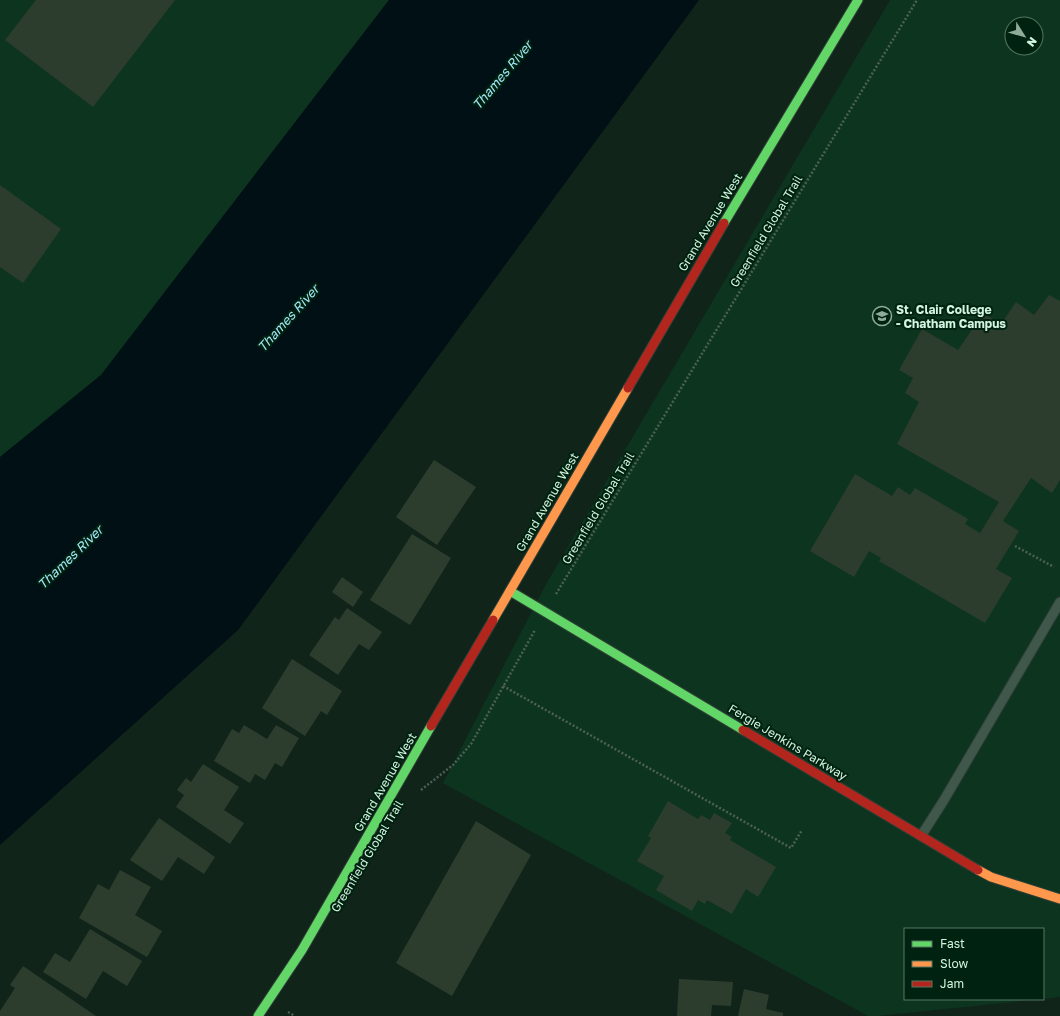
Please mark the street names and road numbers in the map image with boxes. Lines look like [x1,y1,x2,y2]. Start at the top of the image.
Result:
street label: Grand Avenue West [675,170,745,274]
street label: Greenfield Global Trail [727,172,805,290]
street label: Greenfield Global Trail [559,449,637,567]
street label: Grand Avenue West [512,450,582,554]
street label: Fergie Jenkins Parkway [726,701,850,784]
street label: Grand Avenue West [350,730,420,834]
street label: Greenfield Global Trail [328,797,406,915]

